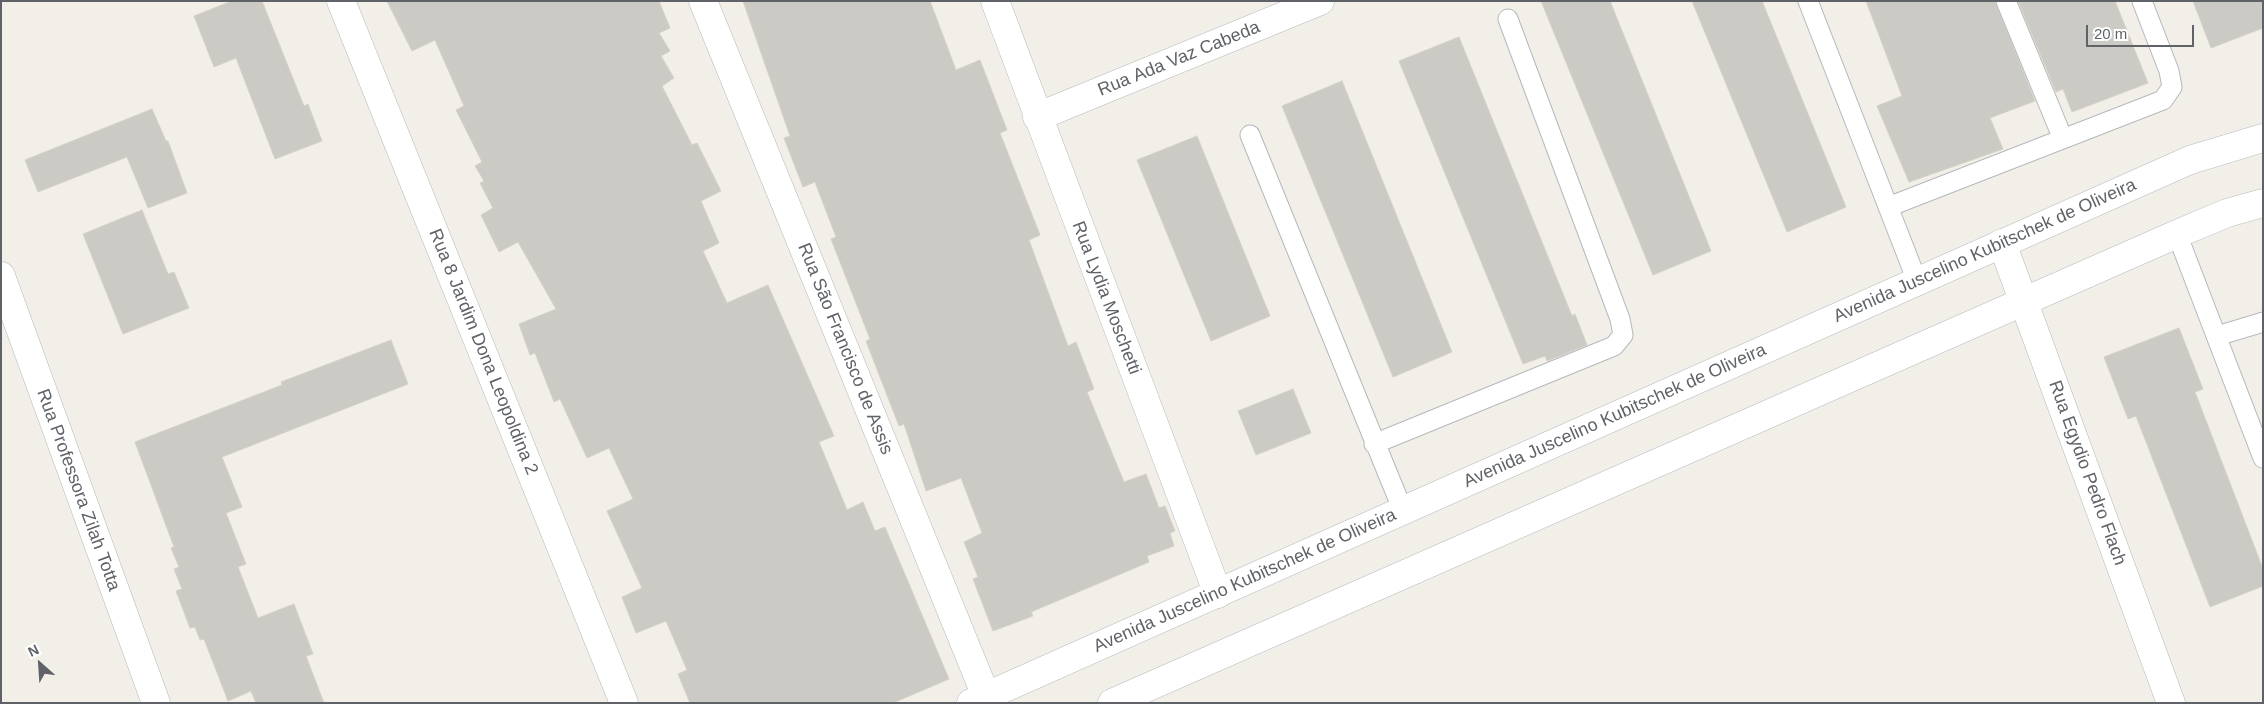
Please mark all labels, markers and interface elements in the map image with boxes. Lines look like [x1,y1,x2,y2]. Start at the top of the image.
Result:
scale bar [2089,15,2196,47]
street label: Rua Ada Vaz Cabeda [1095,17,1263,101]
text: 20 m [2094,25,2127,42]
street label: Avenida Juscelino Kubitschek de Oliveira [1830,174,2140,328]
street label: Rua Lydia Moschetti [1067,218,1145,378]
street label: Rua 8 Jardim Dona Leopoldina 2 [424,226,542,478]
street label: Rua São Francisco de Assis [793,240,897,458]
street label: Avenida Juscelino Kubitschek de Oliveira [1460,339,1770,493]
street label: Rua Egydio Pedro Flach [2043,378,2131,568]
street label: Rua Professora Zilah Totta [31,386,125,594]
street label: Avenida Juscelino Kubitschek de Oliveira [1090,504,1400,658]
north arrow [15,639,65,689]
text: N [25,641,41,660]

